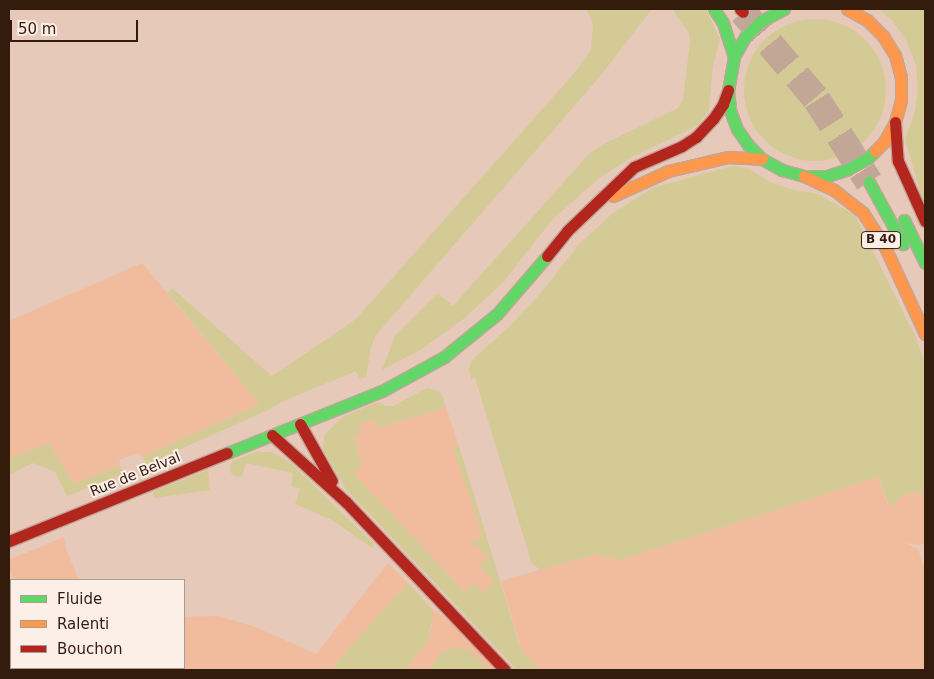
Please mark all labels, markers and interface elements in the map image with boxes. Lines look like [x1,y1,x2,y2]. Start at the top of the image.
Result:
scale bar [12,10,140,42]
text: 50 m [18,20,56,38]
road number: B 40 [860,230,902,250]
street label: Rue de Belval [87,448,183,500]
legend [10,579,185,669]
text: Fluide [57,590,102,608]
text: Ralenti [57,615,109,633]
text: Bouchon [57,640,122,658]

